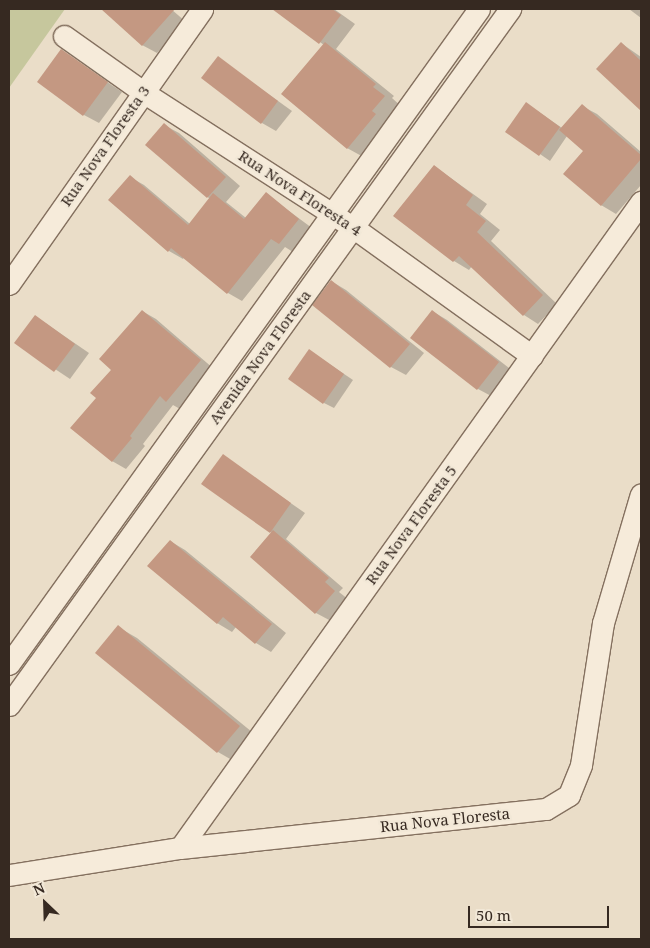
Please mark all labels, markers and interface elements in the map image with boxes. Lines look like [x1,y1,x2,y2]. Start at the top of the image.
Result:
street label: Rua Nova Floresta 3 [57,82,153,210]
street label: Rua Nova Floresta 4 [235,147,365,239]
street label: Avenida Nova Floresta [205,286,315,428]
street label: Rua Nova Floresta 5 [362,462,460,588]
street label: Rua Nova Floresta [379,804,511,836]
north arrow [20,878,70,928]
text: N [30,878,48,900]
scale bar [470,896,611,928]
text: 50 m [476,905,511,925]

